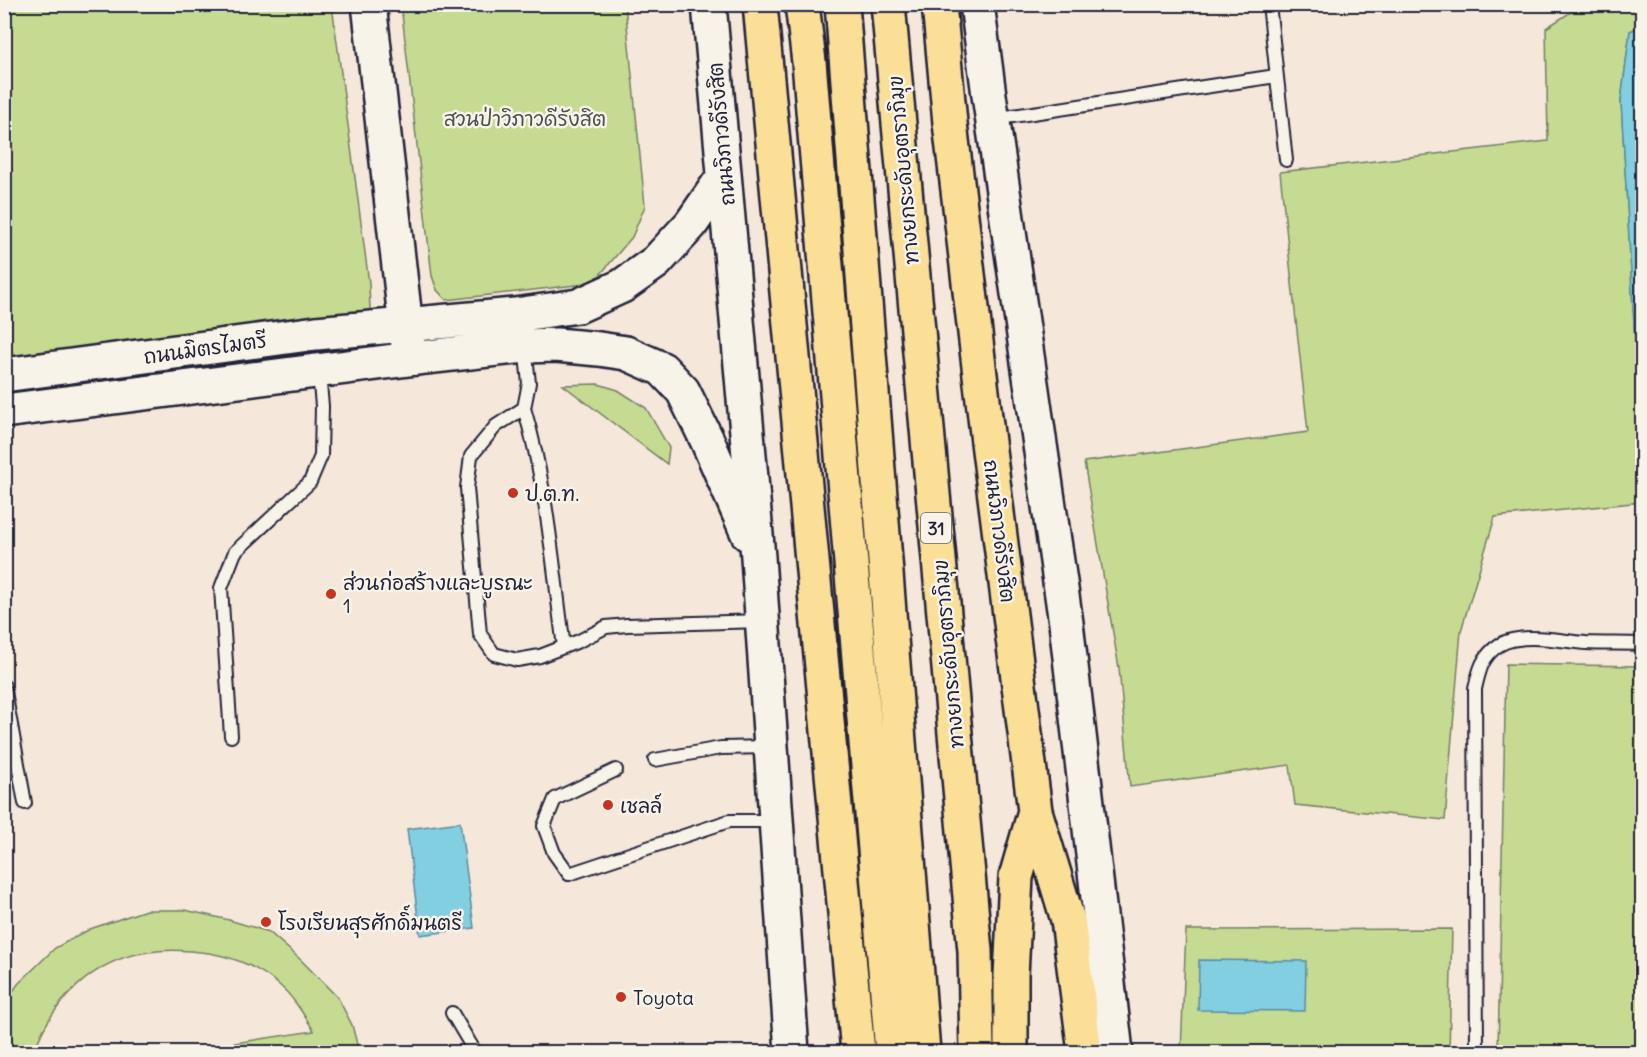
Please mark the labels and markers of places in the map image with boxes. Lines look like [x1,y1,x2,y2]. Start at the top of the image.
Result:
place label: ป.ต.ท. [525,481,579,506]
marker: ป.ต.ท. [506,486,520,500]
place label: ส่วนก่อสร้างและบูรณะ 1 [343,570,533,618]
marker: ส่วนก่อสร้างและบูรณะ 1 [324,587,338,601]
place label: เชลล์ [620,793,662,818]
marker: เชลล์ [601,798,615,812]
place label: โรงเรียนสุรศักดิ์มนตรี [278,904,462,939]
marker: โรงเรียนสุรศักดิ์มนตรี [259,915,273,929]
place label: Toyota [633,985,694,1010]
marker: Toyota [614,990,628,1004]

